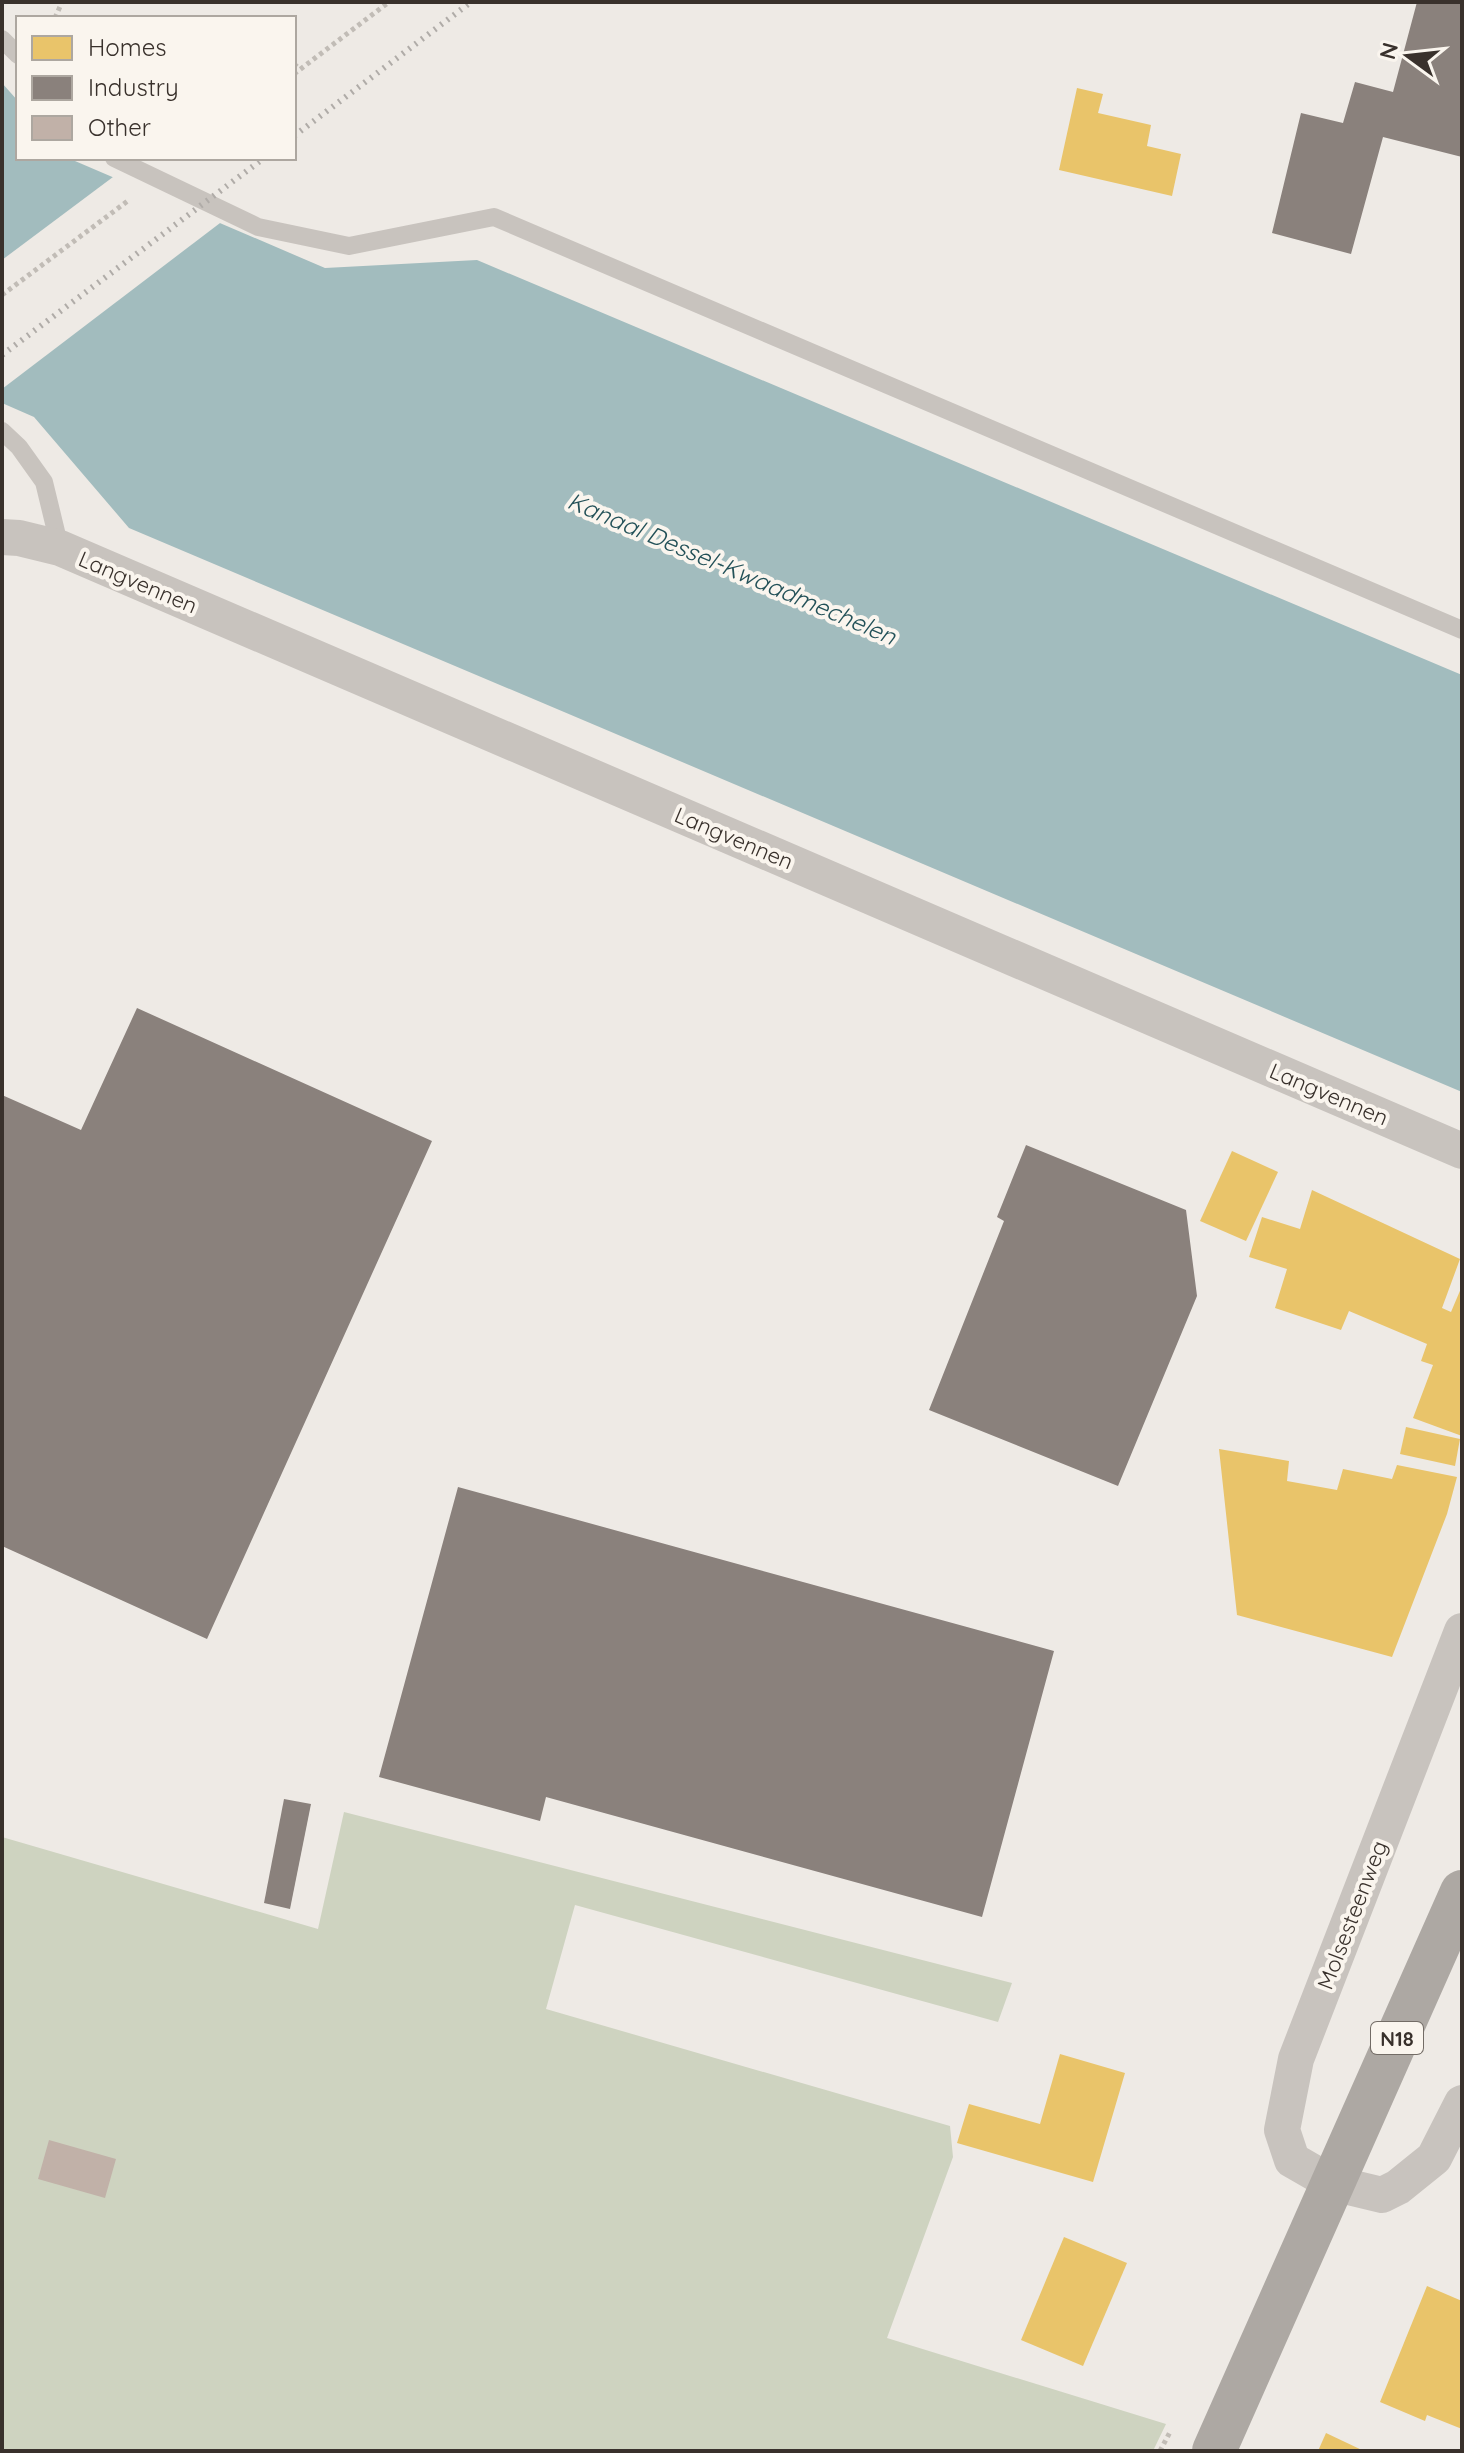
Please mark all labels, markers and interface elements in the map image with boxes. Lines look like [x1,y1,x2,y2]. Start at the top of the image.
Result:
legend [16,16,296,160]
north arrow [1368,16,1448,96]
text: Homes [88,32,166,62]
text: N [1373,39,1404,62]
text: Industry [88,72,179,102]
text: Other [88,112,151,142]
water label: Kanaal Dessel-Kwaadmechelen [563,485,902,651]
street label: Langvennen [75,544,201,620]
street label: Langvennen [671,800,797,876]
street label: Langvennen [1266,1056,1392,1132]
street label: Molsesteenweg [1311,1837,1393,1993]
road number: N18 [1371,2022,1423,2054]

